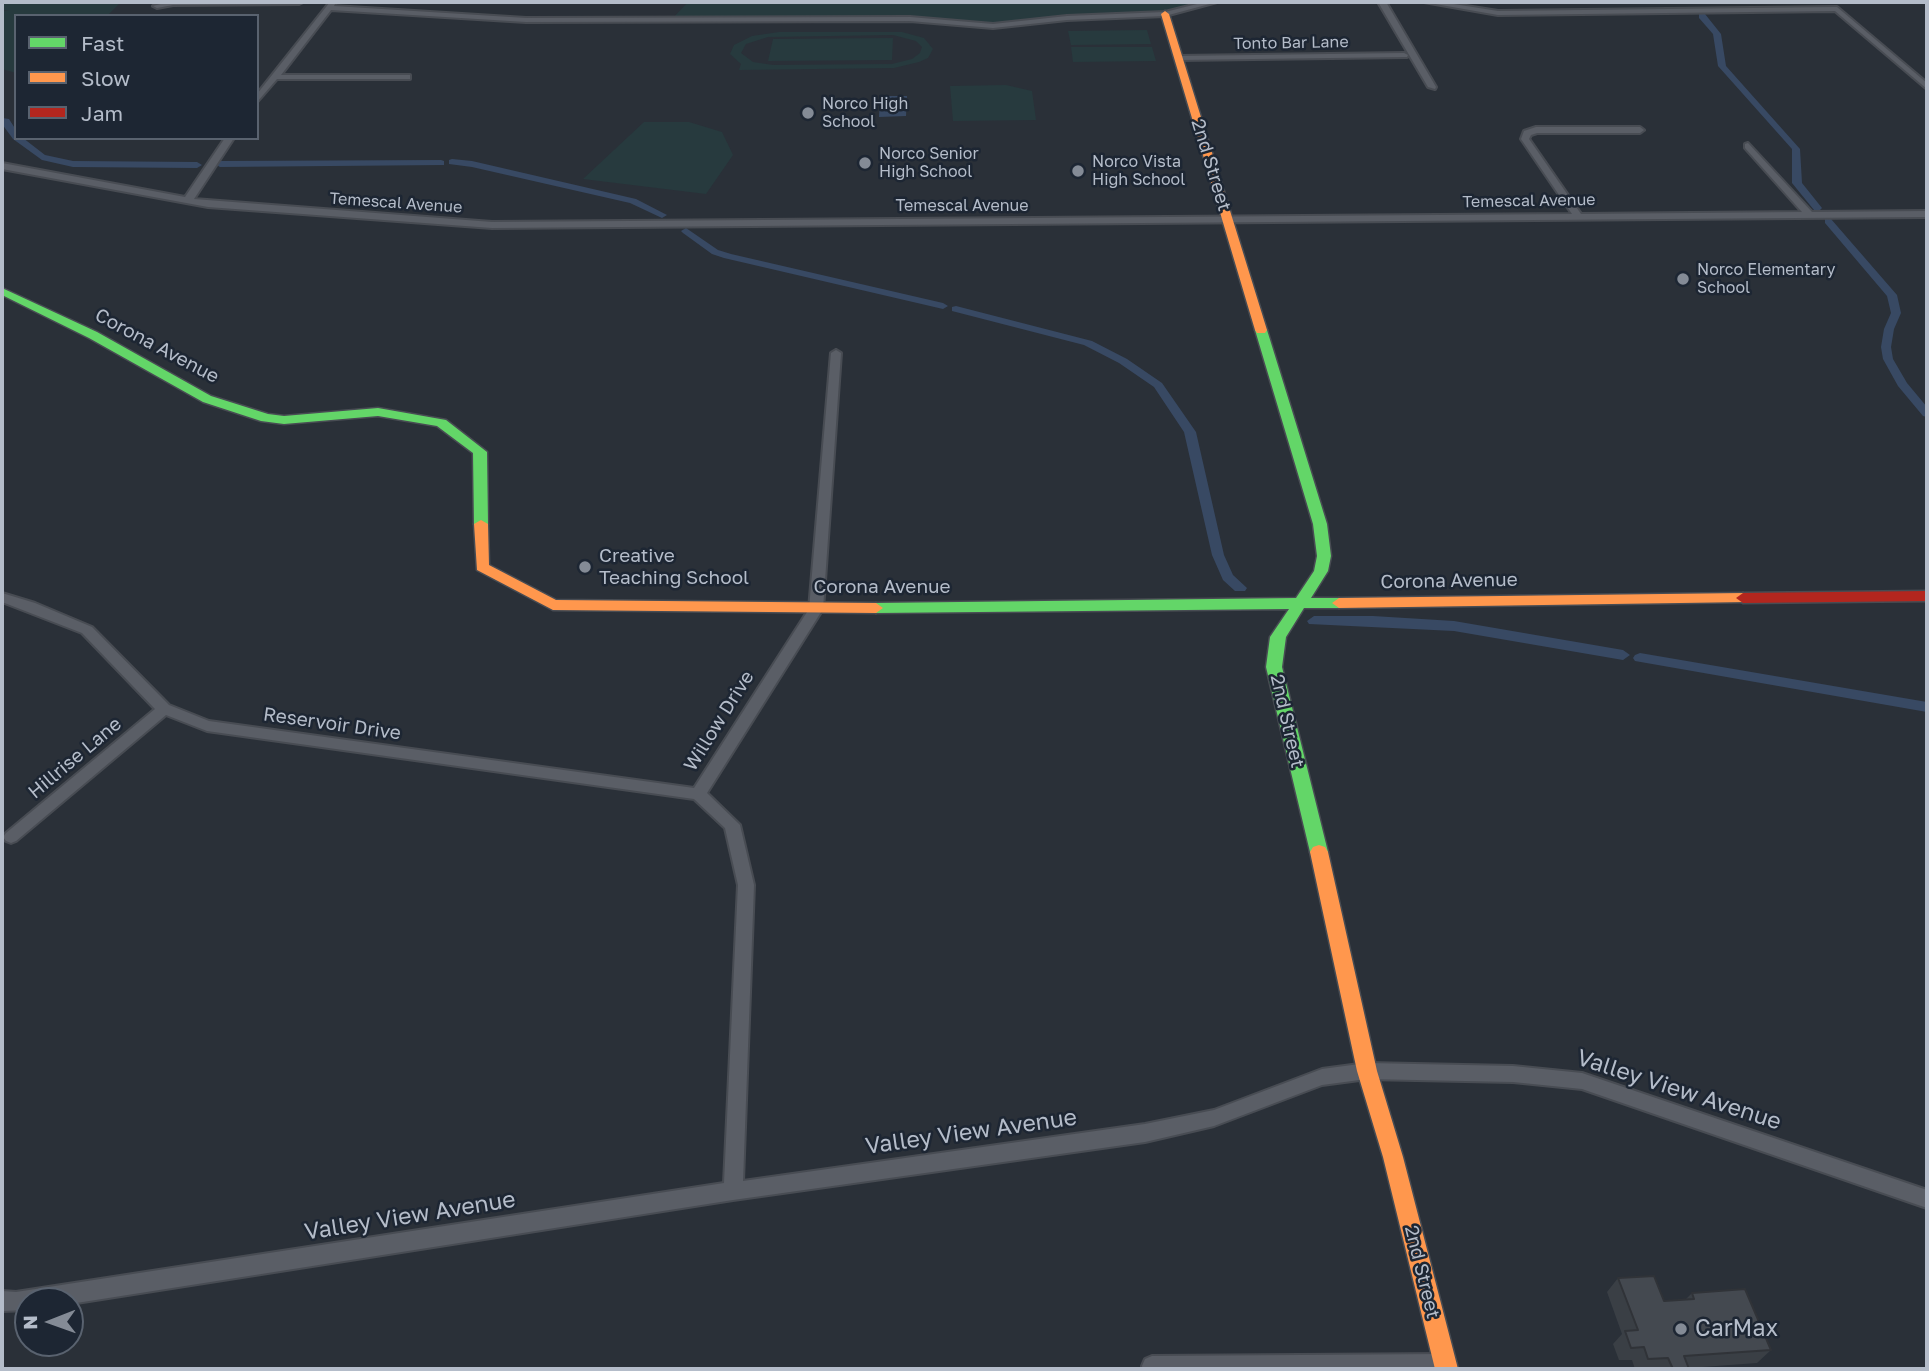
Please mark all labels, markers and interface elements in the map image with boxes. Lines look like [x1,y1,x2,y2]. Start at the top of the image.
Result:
legend [14,14,259,140]
text: Fast [81,30,124,56]
street label: Tonto Bar Lane [1233,32,1349,54]
text: Slow [81,65,130,91]
place label: Norco High School [822,94,908,132]
text: Jam [81,100,123,126]
marker: Norco High School [800,105,816,121]
street label: 2nd Street [1186,116,1236,214]
place label: Norco Senior High School [879,144,979,182]
place label: Norco Vista High School [1092,152,1185,190]
marker: Norco Senior High School [857,155,873,171]
marker: Norco Vista High School [1070,163,1086,179]
street label: Temescal Avenue [329,189,463,217]
street label: Temescal Avenue [1462,190,1596,212]
street label: Temescal Avenue [895,196,1029,216]
place label: Norco Elementary School [1697,260,1835,298]
marker: Norco Elementary School [1675,271,1691,287]
street label: Corona Avenue [91,304,223,388]
place label: Creative Teaching School [599,545,749,589]
marker: Creative Teaching School [577,559,593,575]
street label: Corona Avenue [1380,568,1518,594]
street label: Corona Avenue [813,576,951,598]
street label: Willow Drive [679,667,759,775]
street label: 2nd Street [1265,672,1309,770]
street label: Reservoir Drive [262,703,402,745]
street label: Hillrise Lane [24,712,126,804]
street label: Valley View Avenue [1573,1044,1785,1136]
street label: Valley View Avenue [863,1103,1079,1161]
street label: Valley View Avenue [303,1186,517,1246]
street label: 2nd Street [1399,1223,1445,1321]
north arrow [14,1287,84,1357]
text: N [18,1315,41,1330]
place label: CarMax [1695,1315,1778,1343]
marker: CarMax [1673,1321,1689,1337]

